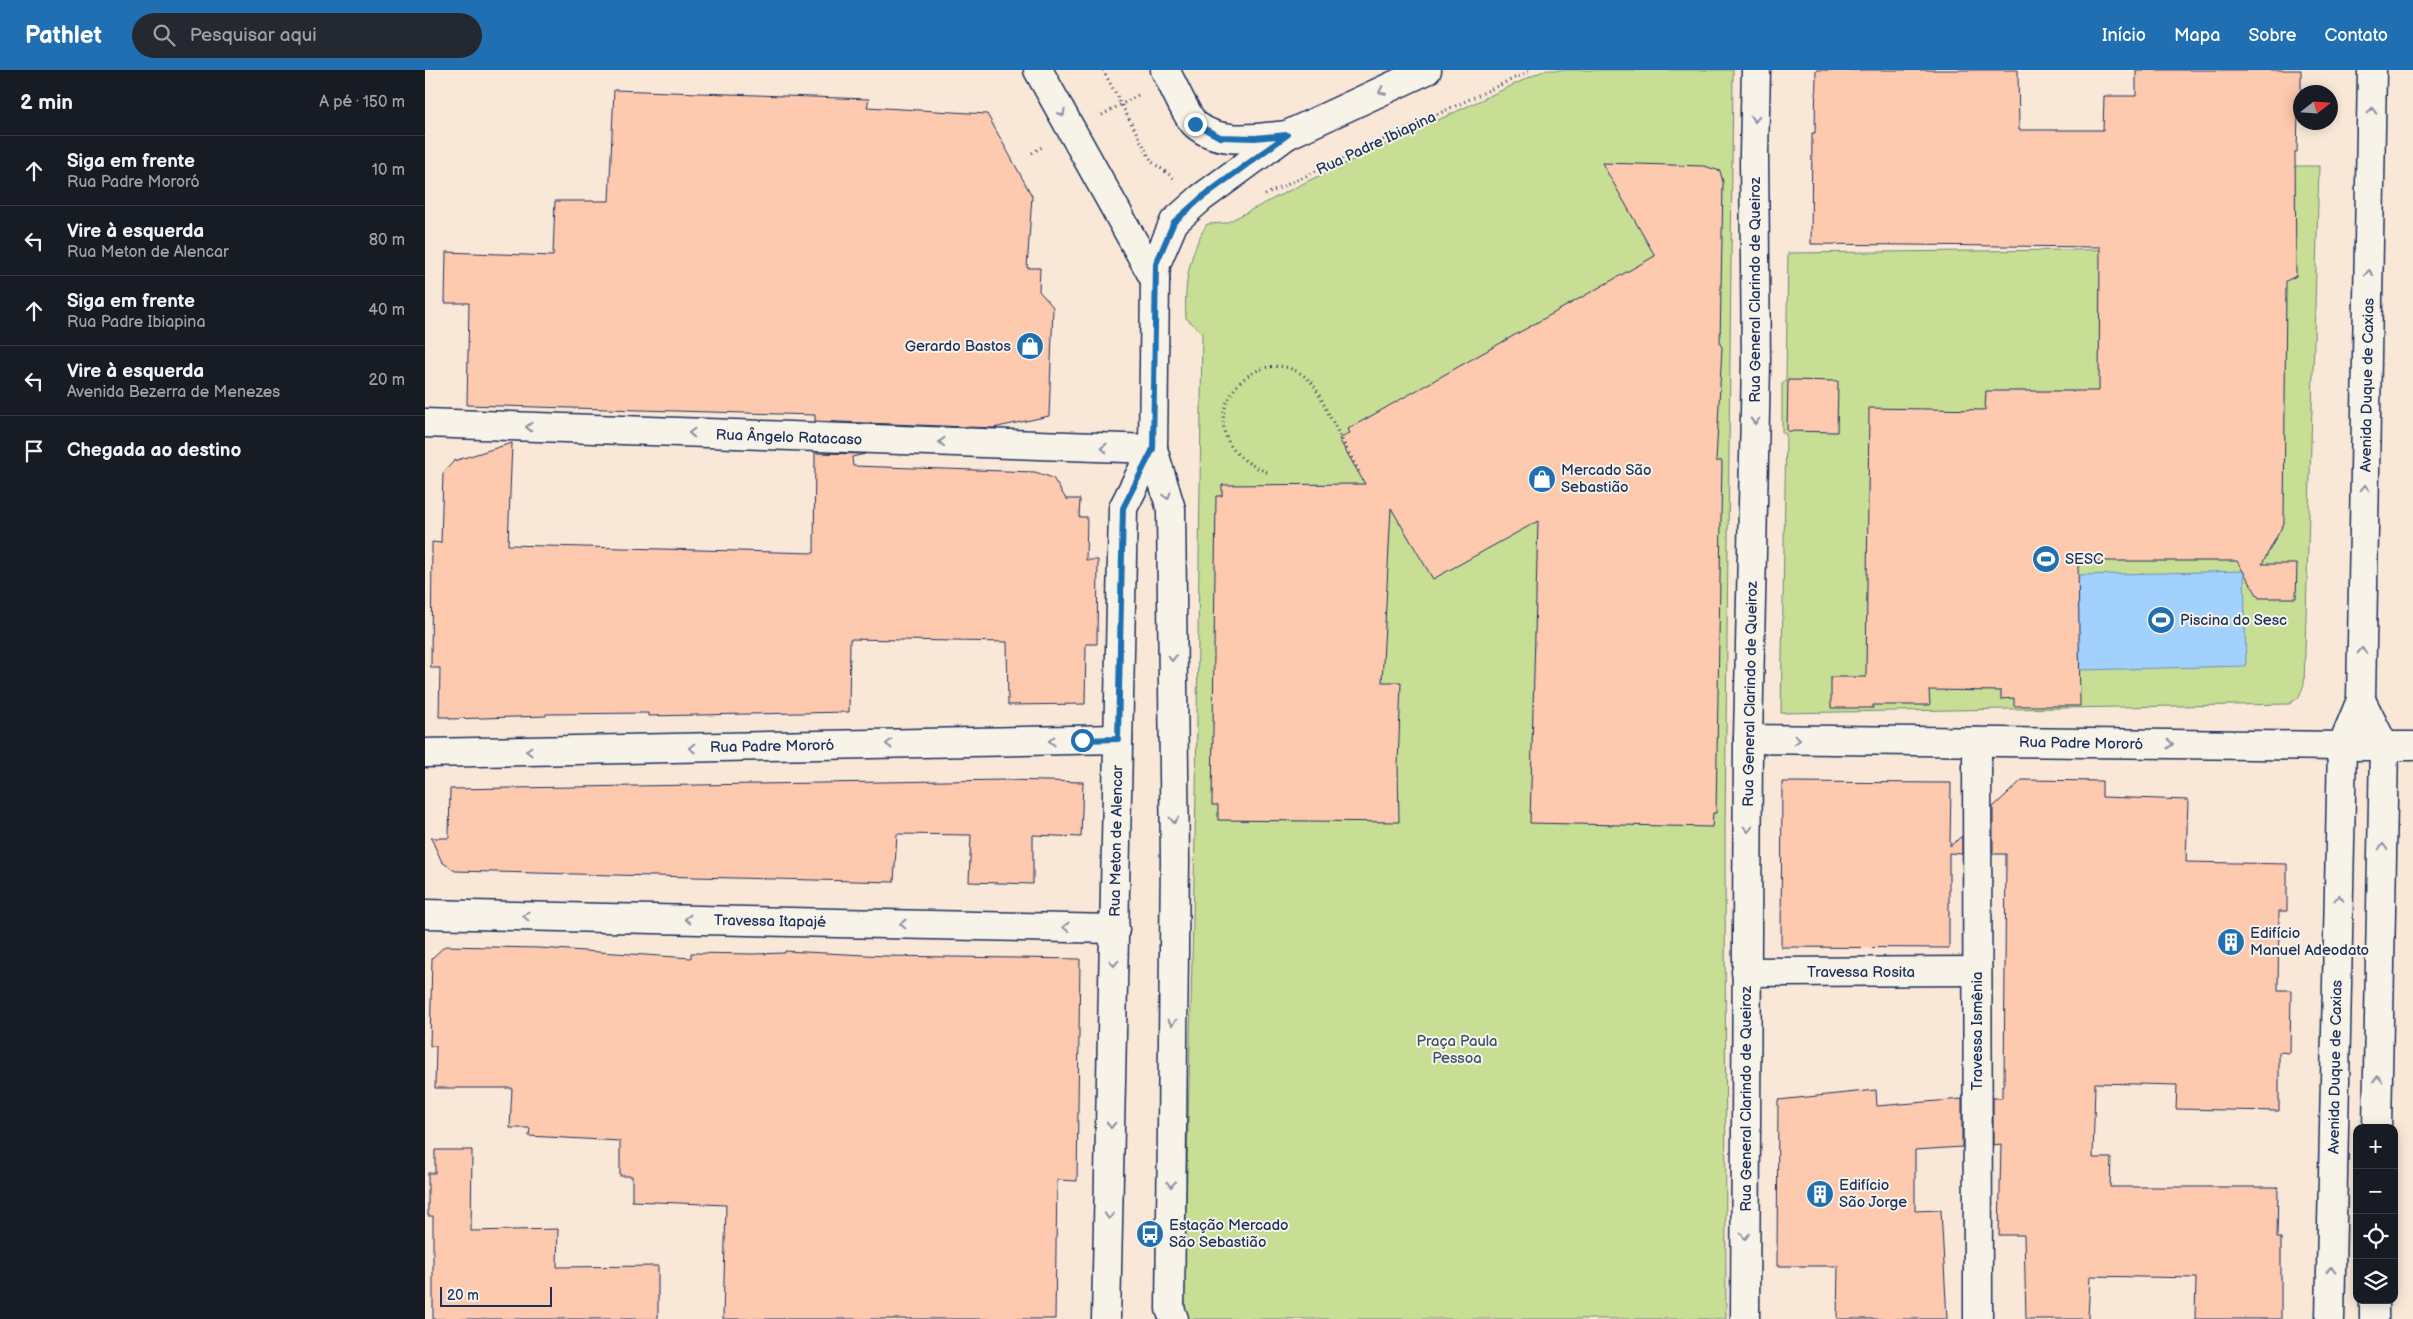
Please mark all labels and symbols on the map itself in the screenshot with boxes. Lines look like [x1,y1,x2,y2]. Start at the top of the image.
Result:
one-way arrow [1378,84,1387,95]
north arrow [2293,85,2338,130]
one-way arrow [1055,107,1065,116]
street label: Rua Padre Ibiapina [1313,107,1439,179]
one-way arrow [2367,107,2377,114]
route end [1184,113,1207,136]
one-way arrow [1750,115,1760,123]
street label: Rua General Clarindo de Queiroz [1746,176,1765,403]
one-way arrow [2364,269,2374,277]
street label: Avenida Duque de Caxias [2356,297,2379,472]
shop icon: Gerardo Bastos [1015,331,1045,361]
place label: Gerardo Bastos [905,337,1012,356]
one-way arrow [1750,418,1760,425]
one-way arrow [525,422,533,433]
street label: Rua Ângelo Ratacaso [715,425,863,450]
one-way arrow [688,428,696,439]
one-way arrow [937,437,945,448]
one-way arrow [1100,443,1108,453]
place label: Mercado São Sebastião [1561,461,1651,497]
shop icon: Mercado São Sebastião [1527,464,1557,494]
one-way arrow [2360,484,2370,492]
one-way arrow [1161,491,1171,499]
sports icon: SESC [2031,544,2061,574]
place label: SESC [2065,550,2104,569]
street label: Rua General Clarindo de Queiroz [1739,580,1762,807]
sports icon: Piscina do Sesc [2146,605,2176,635]
place label: Piscina do Sesc [2180,611,2287,630]
one-way arrow [2357,647,2367,654]
one-way arrow [1167,654,1177,662]
route start [1071,729,1094,752]
street label: Rua Padre Mororó [2019,733,2143,754]
one-way arrow [1048,735,1056,746]
one-way arrow [1794,735,1801,745]
street label: Rua Padre Mororó [710,736,834,757]
one-way arrow [885,739,893,749]
one-way arrow [2166,739,2174,749]
one-way arrow [688,743,696,753]
one-way arrow [525,746,533,756]
street label: Rua Meton de Alencar [1106,764,1127,917]
one-way arrow [1169,816,1179,824]
one-way arrow [1743,825,1753,833]
one-way arrow [2377,842,2388,850]
one-way arrow [2334,894,2345,902]
one-way arrow [522,911,530,921]
street label: Travessa Itapajé [714,911,826,932]
one-way arrow [684,914,692,925]
one-way arrow [899,919,907,929]
one-way arrow [1062,922,1070,932]
place label: Edifício Manuel Adeodato [2250,924,2369,960]
building icon: Edifício Manuel Adeodato [2216,927,2246,957]
one-way arrow [1109,959,1119,967]
street label: Travessa Rosita [1807,963,1915,982]
street label: Travessa Ismênia [1968,971,1987,1091]
street label: Avenida Duque de Caxias [2324,979,2347,1154]
street label: Rua General Clarindo de Queiroz [1737,985,1756,1212]
one-way arrow [1167,1018,1178,1026]
park label: Praça Paula Pessoa [1417,1032,1497,1068]
one-way arrow [2373,1075,2383,1082]
one-way arrow [1106,1122,1116,1129]
place label: Edifício São Jorge [1839,1176,1907,1212]
building icon: Edifício São Jorge [1805,1179,1835,1209]
one-way arrow [1166,1181,1176,1189]
one-way arrow [1104,1212,1114,1220]
place label: Estação Mercado São Sebastião [1169,1216,1289,1252]
bus stop icon: Estação Mercado São Sebastião [1135,1219,1165,1249]
one-way arrow [1740,1232,1750,1240]
one-way arrow [2325,1266,2336,1274]
scale bar [440,1284,553,1307]

